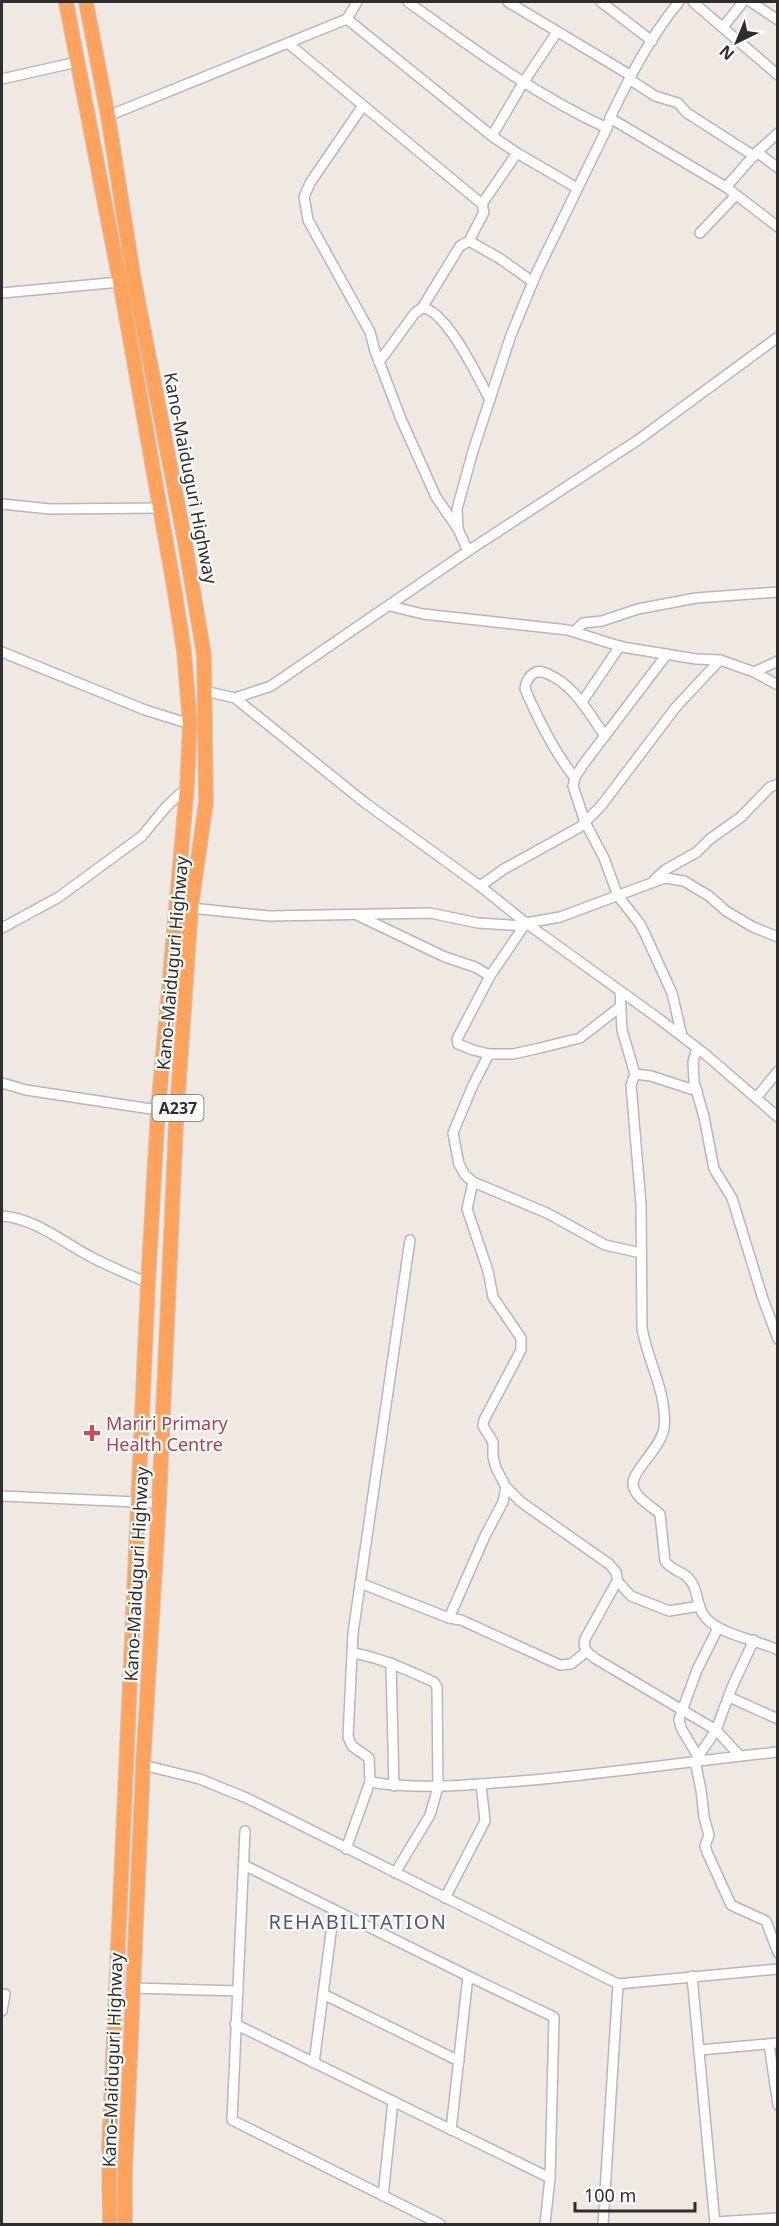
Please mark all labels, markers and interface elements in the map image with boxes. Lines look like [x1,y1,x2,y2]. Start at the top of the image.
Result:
north arrow [707,12,767,72]
text: N [715,40,739,65]
street label: Kano-Maiduguri Highway [159,370,223,587]
street label: Kano-Maiduguri Highway [151,854,193,1071]
road number: A237 [152,1095,204,1121]
place label: Mariri Primary Health Centre [106,1411,229,1456]
marker: Mariri Primary Health Centre [83,1424,101,1442]
street label: Kano-Maiduguri Highway [118,1465,154,1682]
district label: REHABILITATION [268,1908,448,1935]
street label: Kano-Maiduguri Highway [96,1951,128,2168]
scale bar [575,2175,695,2213]
text: 100 m [584,2183,636,2207]

